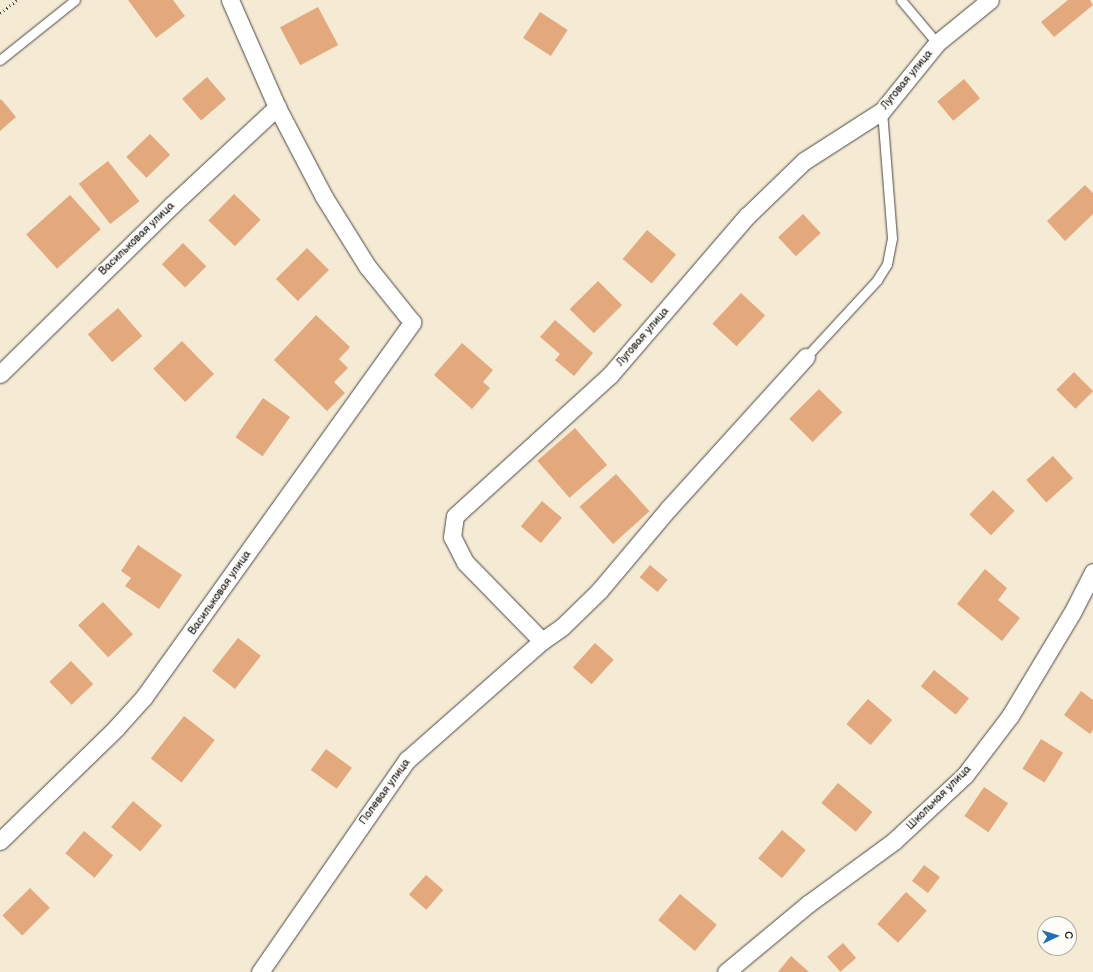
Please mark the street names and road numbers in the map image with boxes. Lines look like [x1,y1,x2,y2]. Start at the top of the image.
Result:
street label: Луговая улица [878,48,936,112]
street label: Васильковая улица [96,200,178,278]
street label: Луговая улица [614,305,672,369]
street label: Васильковая улица [186,548,254,638]
street label: Полевая улица [357,757,413,827]
street label: Школьная улица [904,763,974,833]

